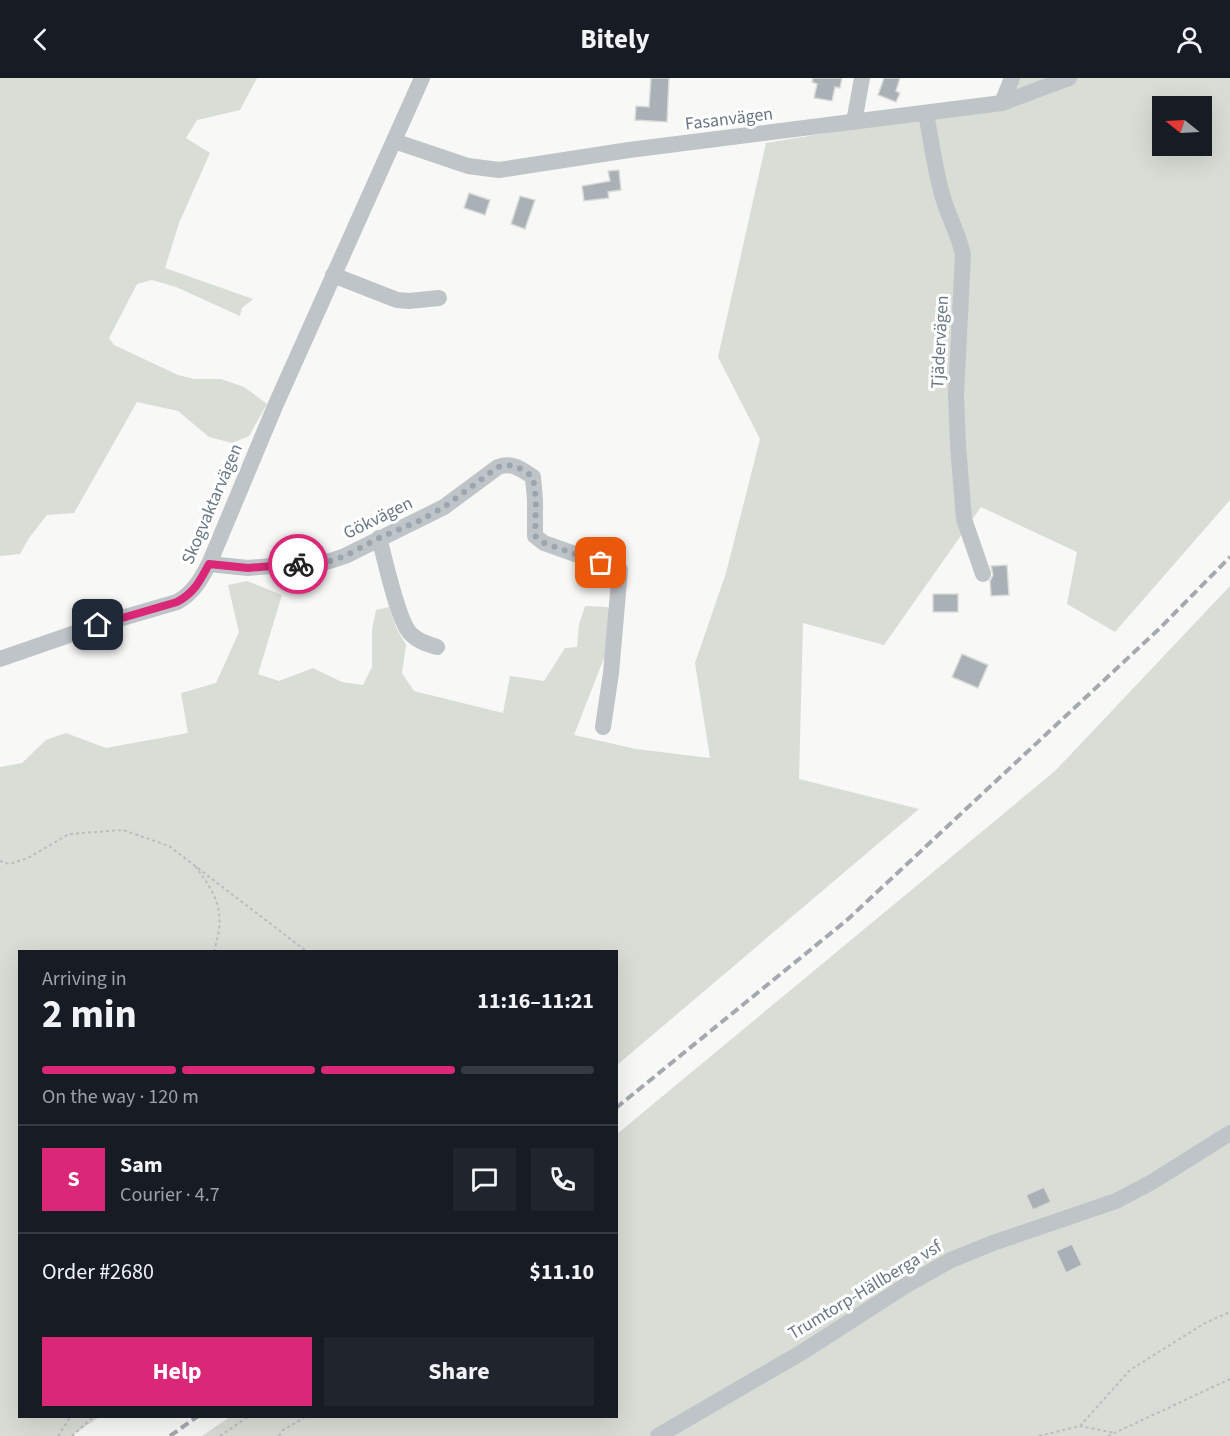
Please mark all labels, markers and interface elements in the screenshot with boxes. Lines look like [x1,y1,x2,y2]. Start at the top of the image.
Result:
text: Bitely [580,20,650,59]
icon: back [24,23,57,56]
icon: person [1173,23,1206,56]
north arrow [1152,96,1212,156]
map controls [1152,96,1212,156]
street label: Fasanvägen [684,101,774,137]
street label: Tjädervägen [925,295,955,389]
street label: Skogvaktarvägen [175,440,249,568]
street label: Gökvägen [339,490,417,546]
courier [268,534,328,594]
pin [575,537,626,588]
icon: bag [584,546,617,579]
icon: bike [282,548,315,581]
pin [72,599,123,650]
icon: home [81,608,114,641]
text: Arriving in [42,965,127,993]
text: 11:16–11:21 [477,985,594,1017]
text: 2 min [42,987,137,1043]
text: On the way · 120 m [42,1083,199,1111]
button: chat [453,1148,516,1211]
button: phone [531,1148,594,1211]
text: Sam [120,1149,163,1181]
text: S [67,1163,80,1195]
text: Courier · 4.7 [120,1181,220,1209]
street label: Trumtorp-Hällberga vsf [784,1234,947,1346]
text: Order #2680 [42,1256,154,1288]
text: $11.10 [529,1256,594,1288]
button: Help [42,1337,312,1406]
button: Share [324,1337,594,1406]

